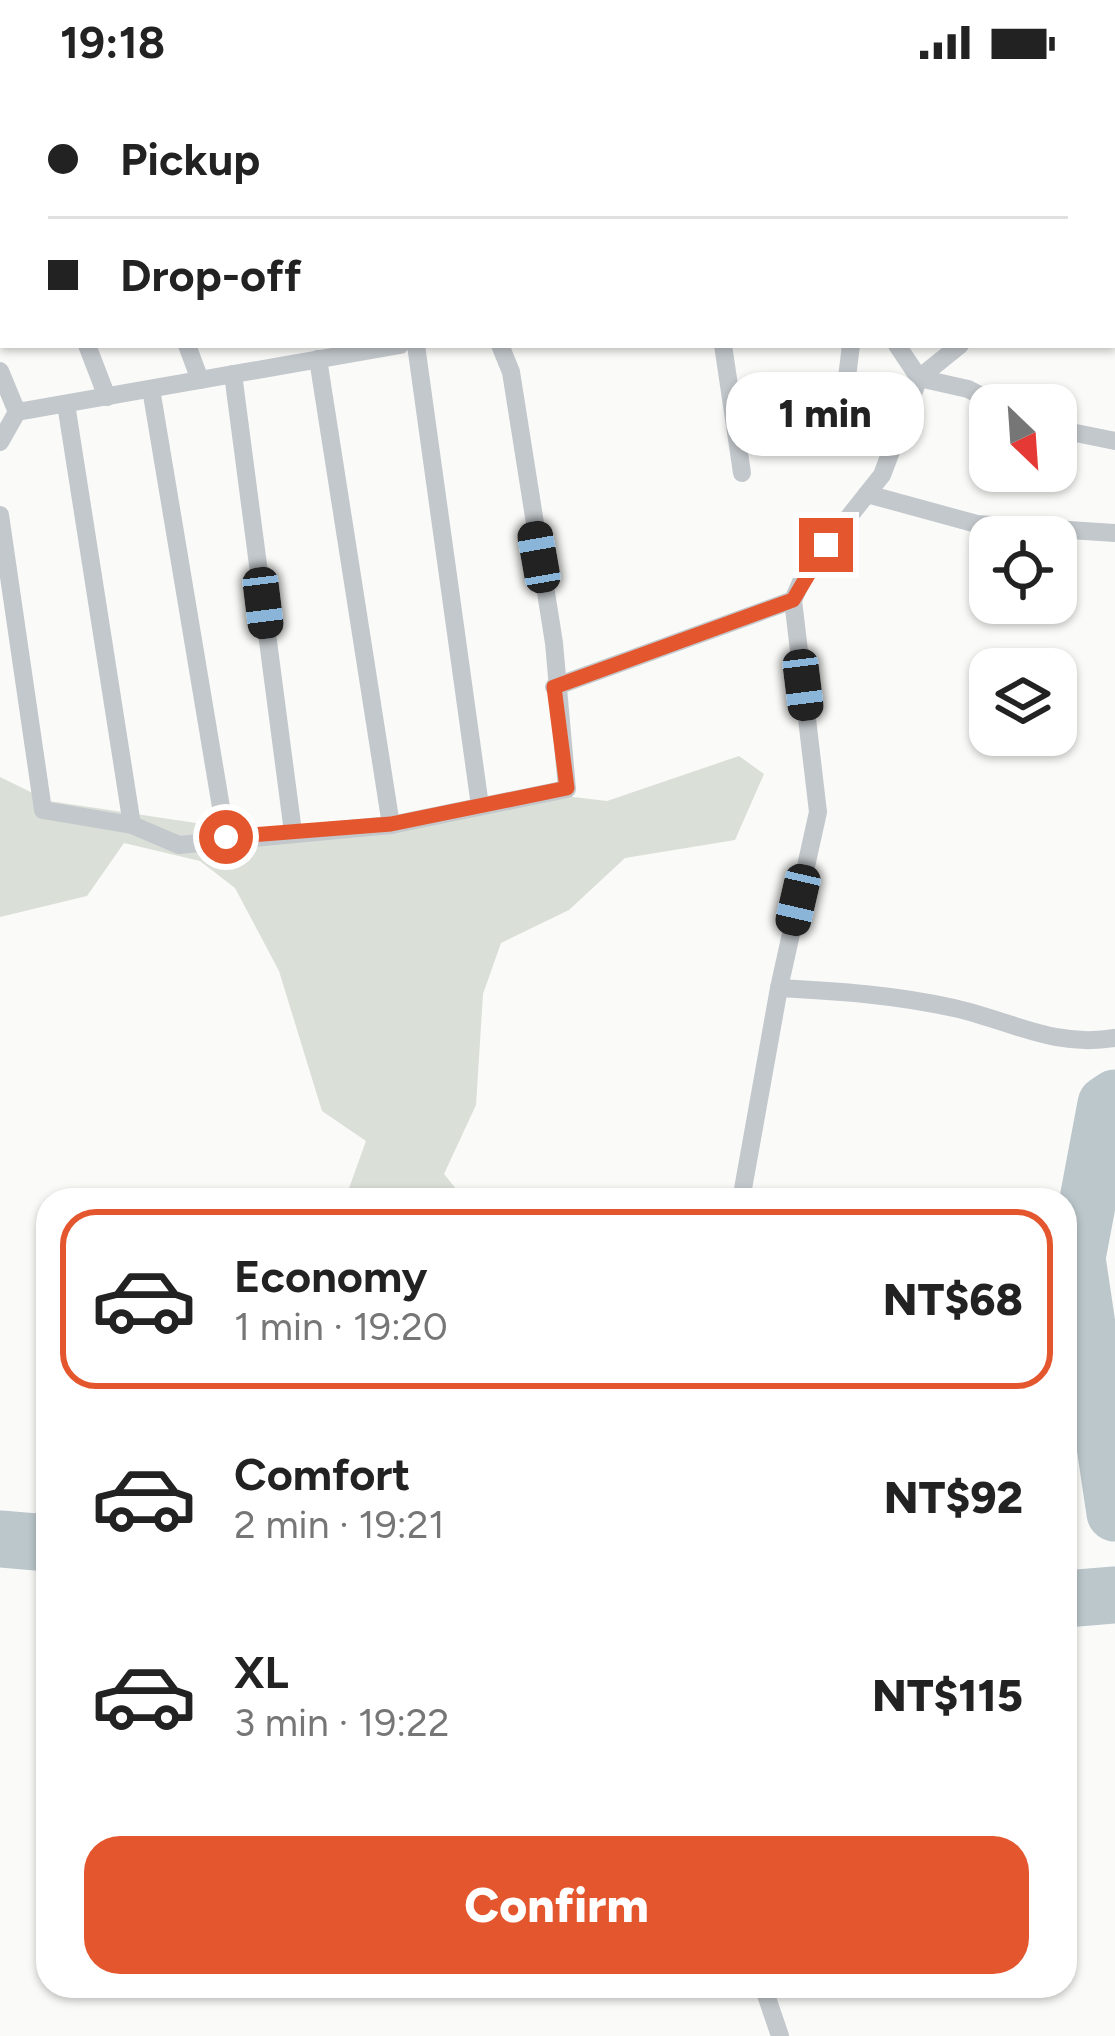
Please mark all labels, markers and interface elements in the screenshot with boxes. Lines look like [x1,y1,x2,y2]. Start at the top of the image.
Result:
text: 19:18 [60,15,165,69]
text: Pickup [120,132,260,186]
text: Drop-off [120,248,302,302]
callout: 1 min [727,371,925,455]
north arrow [969,384,1077,492]
map controls [969,384,1077,756]
text: 1 min [778,390,872,437]
button: locate [969,516,1077,624]
car [515,518,563,596]
route end [799,518,853,572]
car [241,565,285,641]
car [781,647,825,723]
button: layers [969,648,1077,756]
route start [199,810,253,864]
car [772,861,824,939]
icon: car [90,1245,198,1353]
text: Economy [234,1249,427,1303]
text: NT$68 [883,1272,1023,1326]
text: 1 min · 19:20 [234,1303,448,1350]
icon: car [90,1443,198,1551]
text: Comfort [234,1447,410,1501]
text: NT$92 [884,1470,1023,1524]
text: 2 min · 19:21 [234,1501,445,1548]
icon: car [90,1641,198,1749]
text: XL [234,1645,289,1699]
text: NT$115 [872,1668,1023,1722]
text: 3 min · 19:22 [234,1699,450,1746]
button: Confirm [84,1836,1029,1974]

